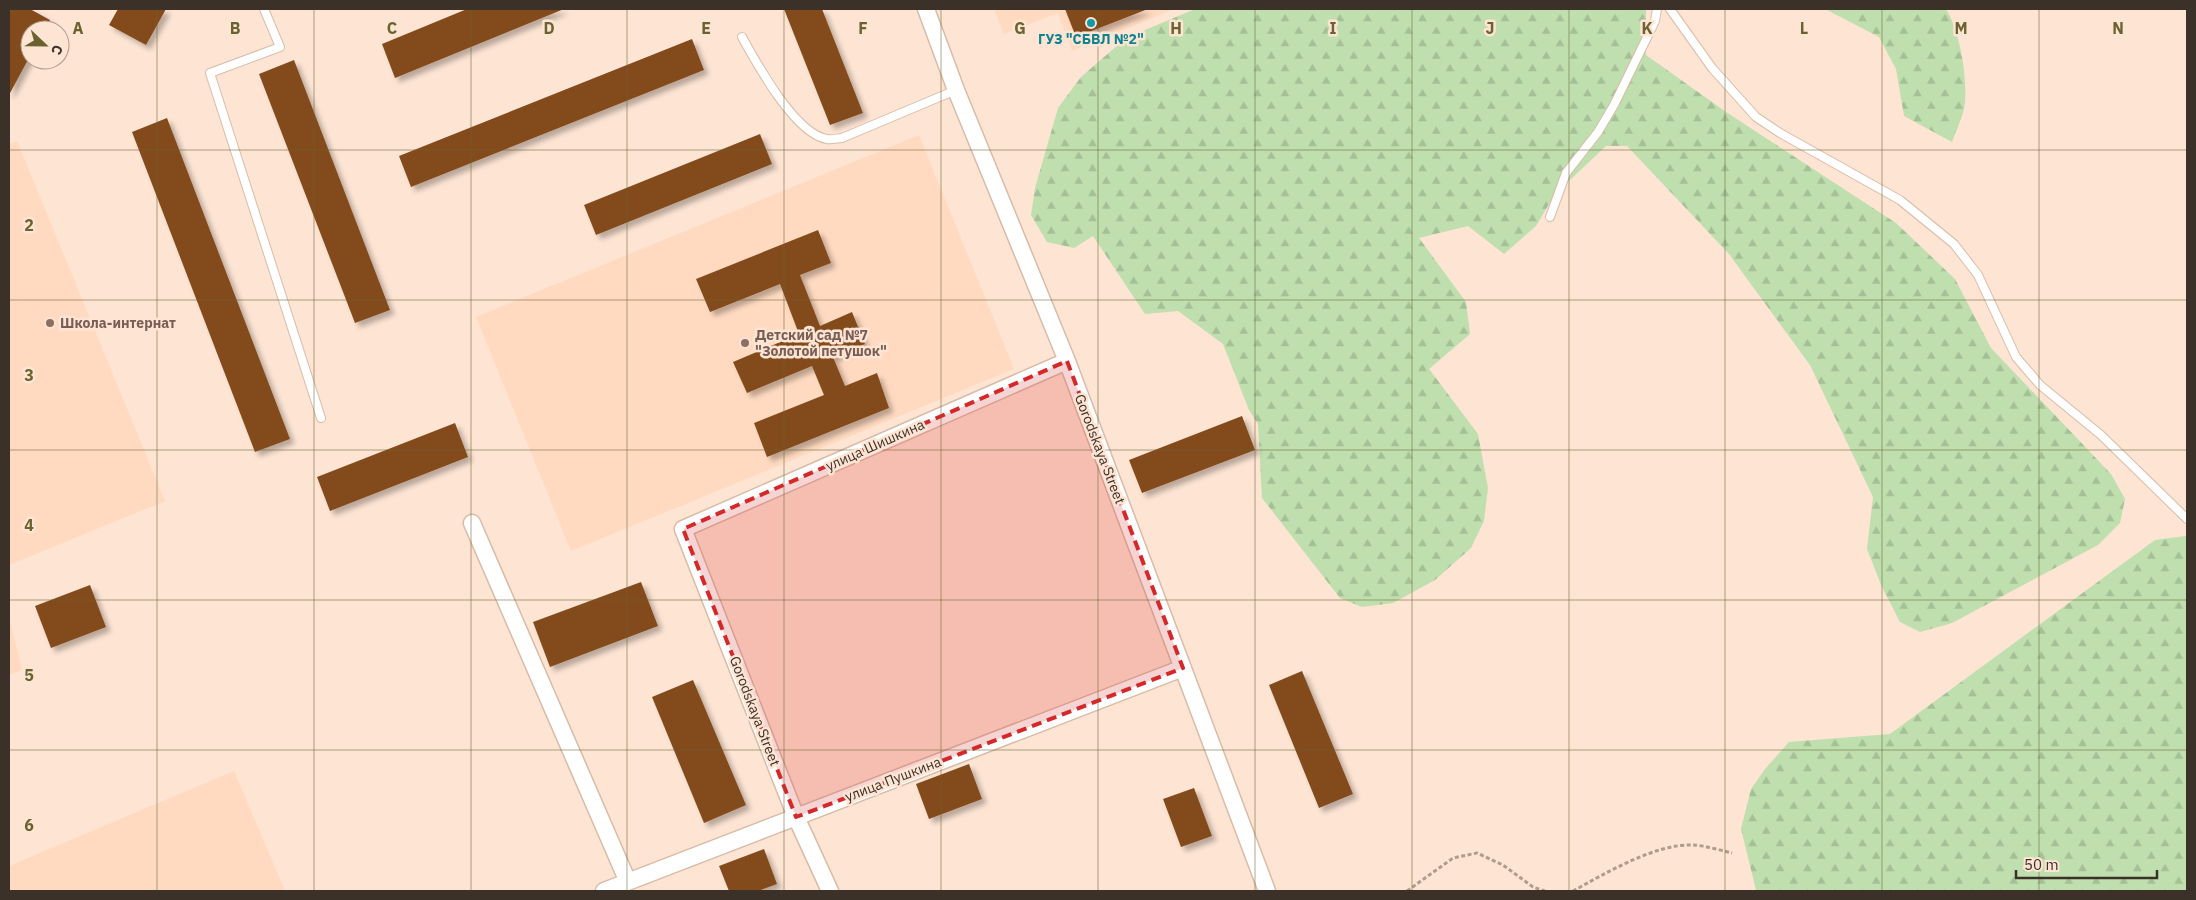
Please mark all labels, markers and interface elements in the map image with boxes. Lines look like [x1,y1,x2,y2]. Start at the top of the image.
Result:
marker: ГУЗ "СБВЛ №2" [1085,17,1097,29]
text: A [73,18,84,38]
text: B [230,18,241,38]
text: C [387,18,397,38]
text: D [543,18,555,38]
text: E [701,18,711,38]
text: F [858,18,868,38]
text: G [1014,18,1026,38]
text: H [1170,18,1182,38]
text: I [1330,18,1337,38]
text: J [1486,18,1494,38]
text: K [1641,18,1653,38]
text: L [1800,18,1808,38]
text: M [1954,18,1968,38]
text: N [2112,18,2124,38]
north arrow [20,20,70,70]
place label: ГУЗ "СБВЛ №2" [1038,30,1144,48]
text: С [47,42,67,57]
text: 2 [24,215,34,235]
place label: Школа-интернат [60,314,176,332]
marker: Школа-интернат [44,317,56,329]
place label: Детский сад №7 "Золотой петушок" [755,326,887,360]
marker: Детский сад №7 "Золотой петушок" [739,337,751,349]
text: 3 [24,365,34,385]
street label: Gorodskaya Street [1071,392,1129,506]
street label: улица Шишкина [823,415,928,475]
text: 4 [24,515,34,535]
street label: Gorodskaya Street [726,654,784,768]
text: 5 [24,665,34,685]
street label: улица Пушкина [842,752,944,806]
text: 6 [24,815,34,835]
scale bar [2016,848,2157,880]
text: 50 m [2024,855,2059,874]

